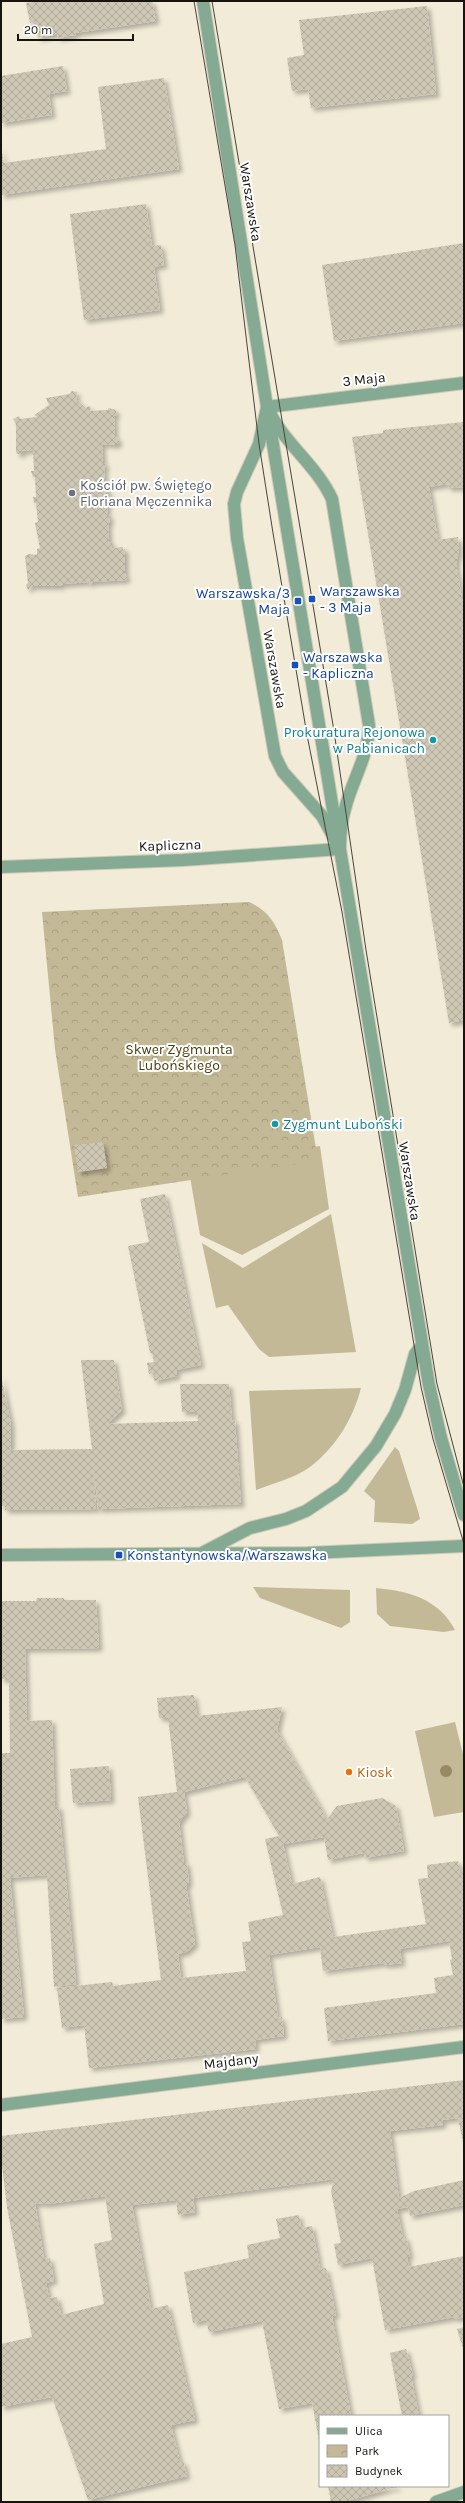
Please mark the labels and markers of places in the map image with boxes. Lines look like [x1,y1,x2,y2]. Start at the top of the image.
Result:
place label: Kościół pw. Świętego Floriana Męczennika [80,477,212,510]
marker: Kościół pw. Świętego Floriana Męczennika [67,488,77,498]
place label: Warszawska - 3 Maja [320,583,400,616]
place label: Warszawska/3 Maja [196,585,290,618]
marker: Warszawska - 3 Maja [307,594,317,604]
marker: Warszawska/3 Maja [293,596,303,606]
place label: Warszawska - Kapliczna [303,649,383,682]
marker: Warszawska - Kapliczna [290,660,300,670]
place label: Prokuratura Rejonowa w Pabianicach [284,724,425,757]
marker: Prokuratura Rejonowa w Pabianicach [428,735,438,745]
place label: Zygmunt Luboński [283,1116,403,1133]
marker: Zygmunt Luboński [270,1119,280,1129]
place label: Konstantynowska/Warszawska [127,1547,327,1564]
marker: Konstantynowska/Warszawska [114,1550,124,1560]
place label: Kiosk [357,1764,393,1781]
marker: Kiosk [344,1767,354,1777]

